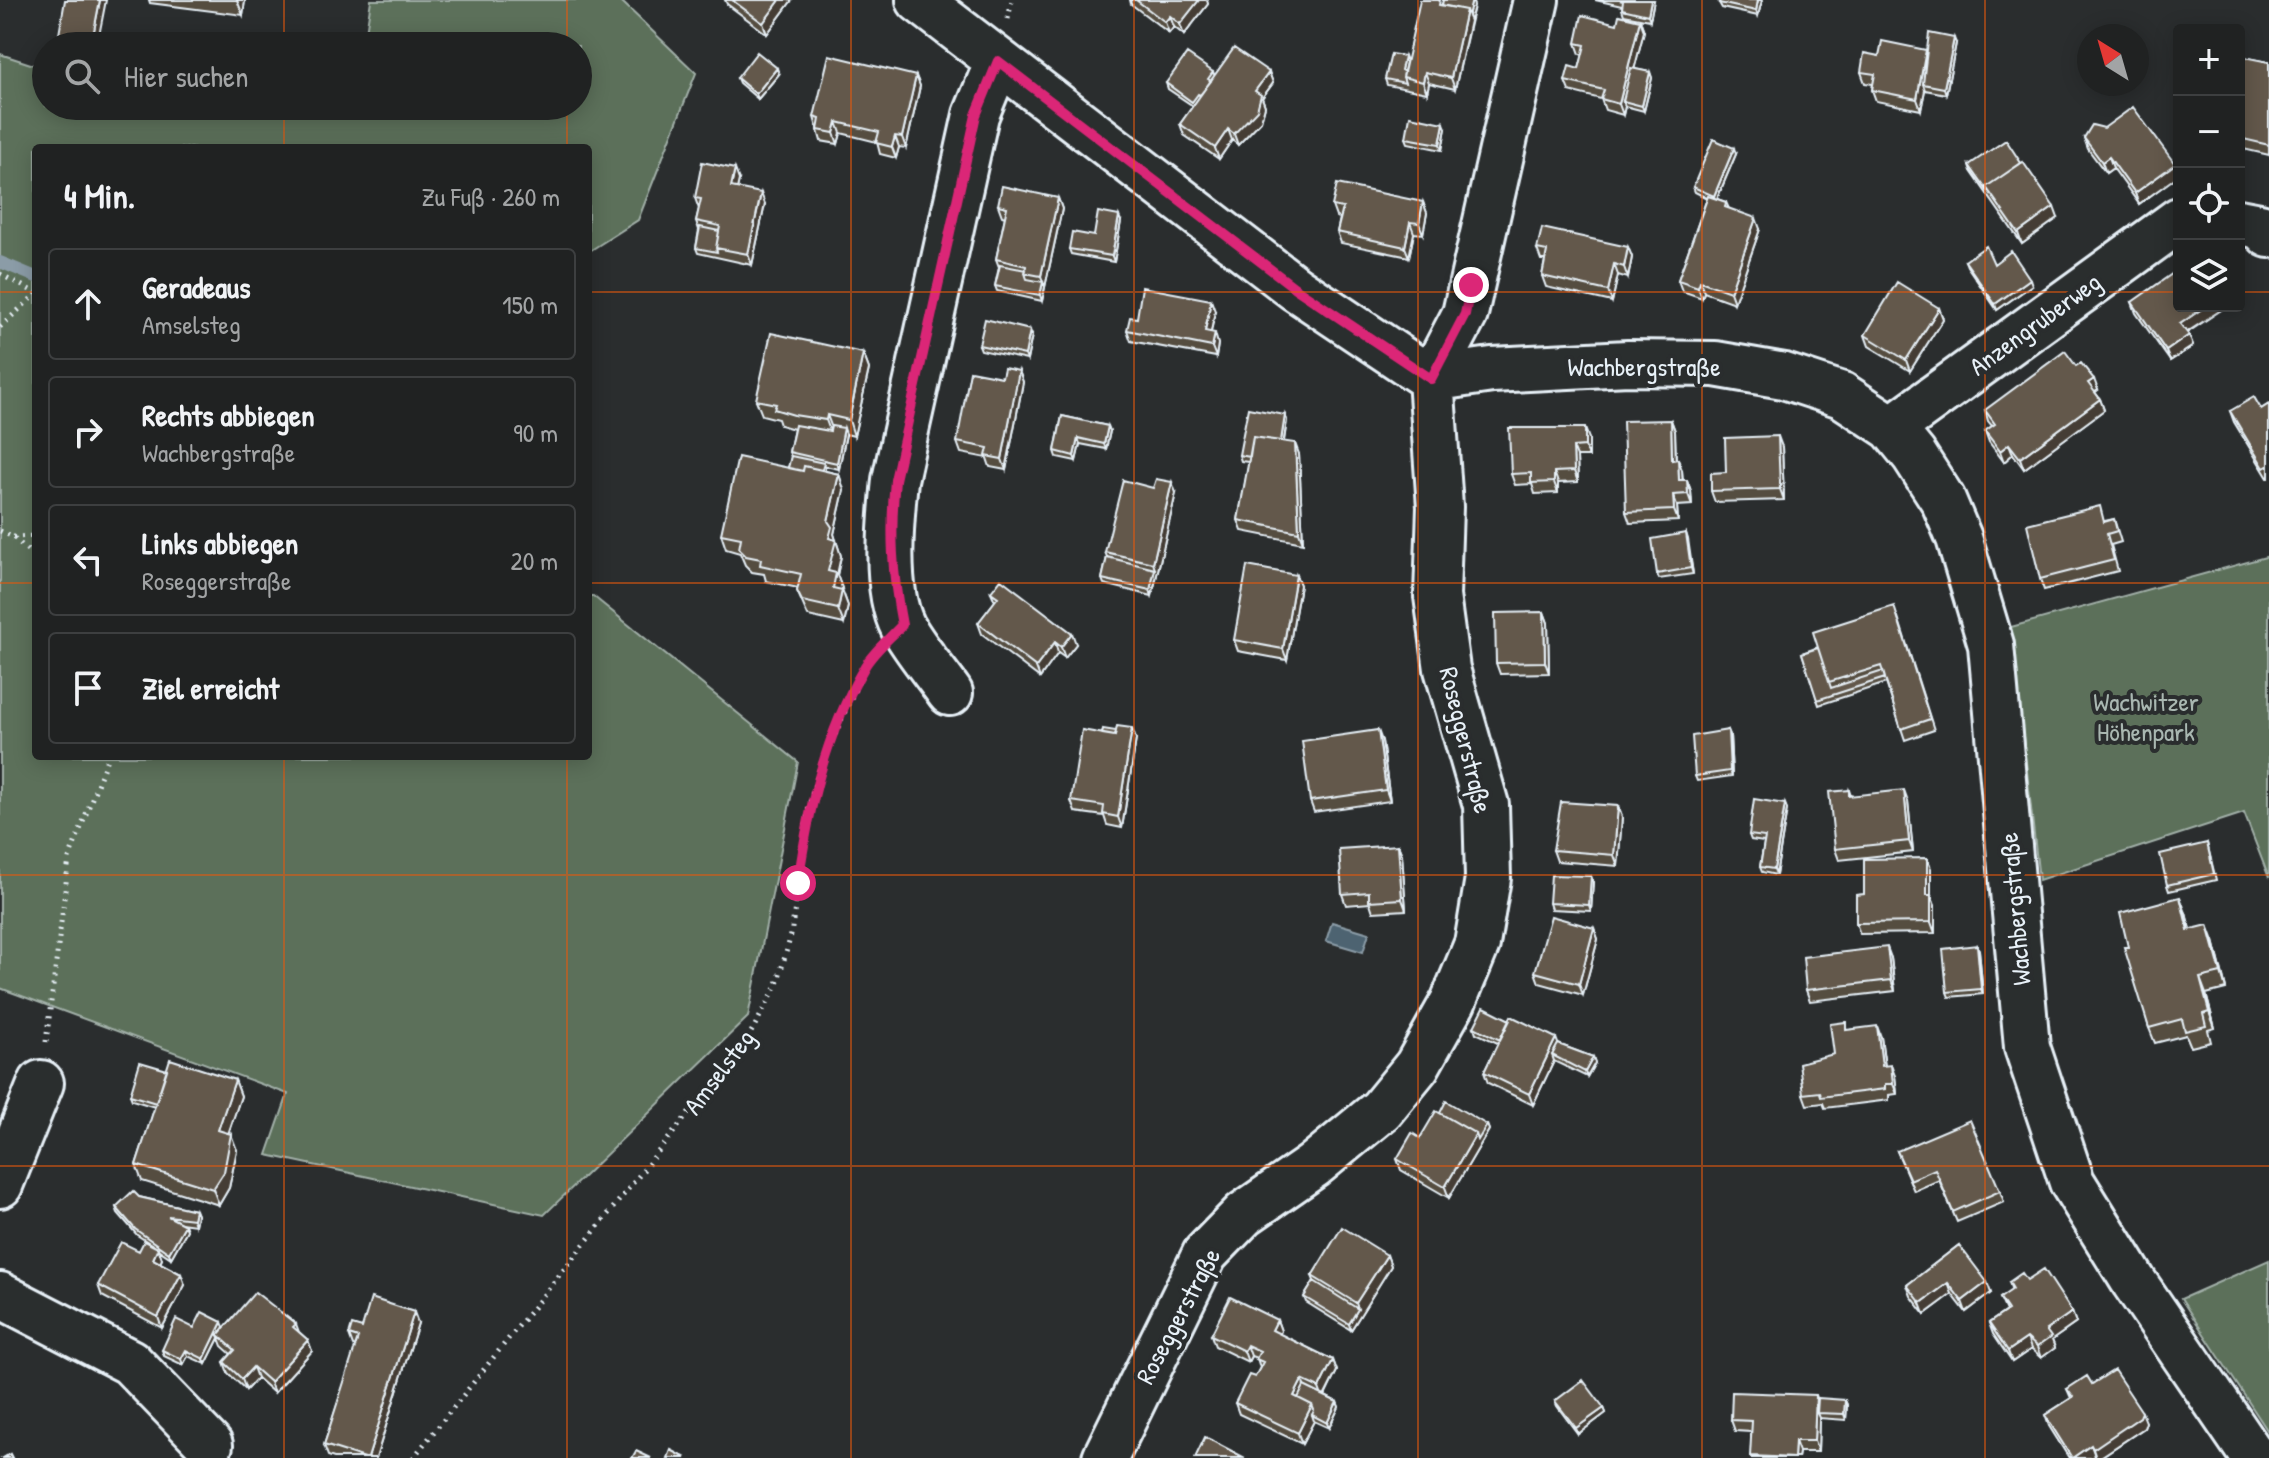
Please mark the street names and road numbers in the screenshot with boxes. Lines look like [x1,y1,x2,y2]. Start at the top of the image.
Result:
street label: Anzengruberweg [1962,264,2108,383]
street label: Wachbergstraße [1567,349,1721,384]
street label: Roseggerstraße [1431,663,1502,817]
street label: Wachbergstraße [1990,831,2039,987]
street label: Amselsteg [675,1022,762,1122]
street label: Roseggerstraße [1127,1242,1228,1390]

